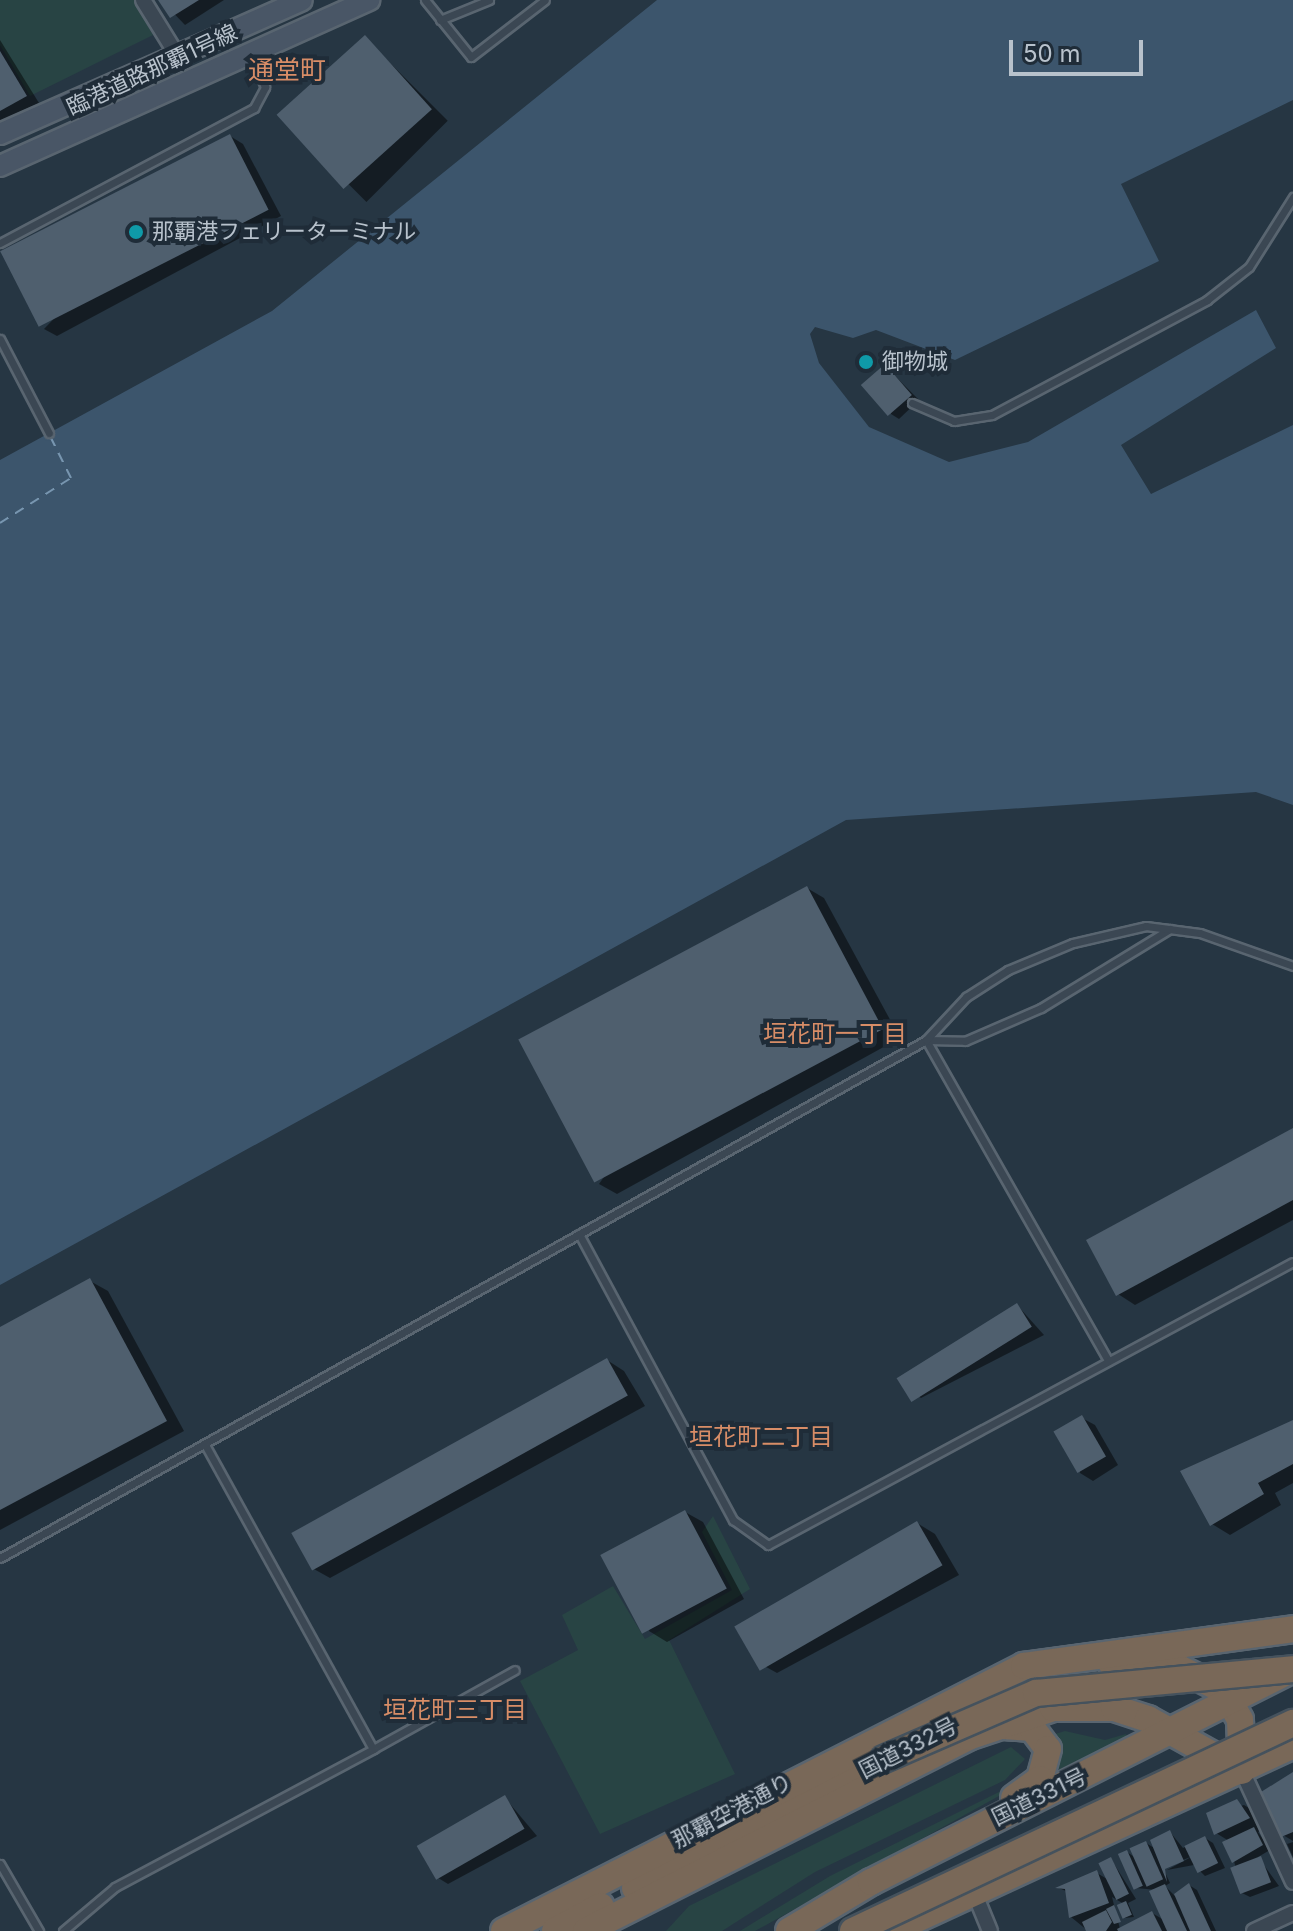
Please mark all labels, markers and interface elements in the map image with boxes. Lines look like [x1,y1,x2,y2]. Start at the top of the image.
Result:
street label: 臨港道路那覇1号線 [63,19,241,121]
scale bar [1013,24,1147,74]
text: 50 m [1023,39,1081,68]
district label: 通堂町 [248,54,326,86]
place label: 那覇港フェリーターミナル [152,219,416,245]
marker: 那覇港フェリーターミナル [127,223,145,241]
place label: 御物城 [882,349,948,375]
marker: 御物城 [857,353,875,371]
district label: 垣花町一丁目 [763,1020,907,1048]
district label: 垣花町二丁目 [689,1423,833,1451]
district label: 垣花町三丁目 [383,1696,527,1724]
street label: 国道332号 [855,1712,961,1784]
street label: 国道331号 [987,1763,1091,1831]
street label: 那覇空港通り [668,1768,796,1854]

